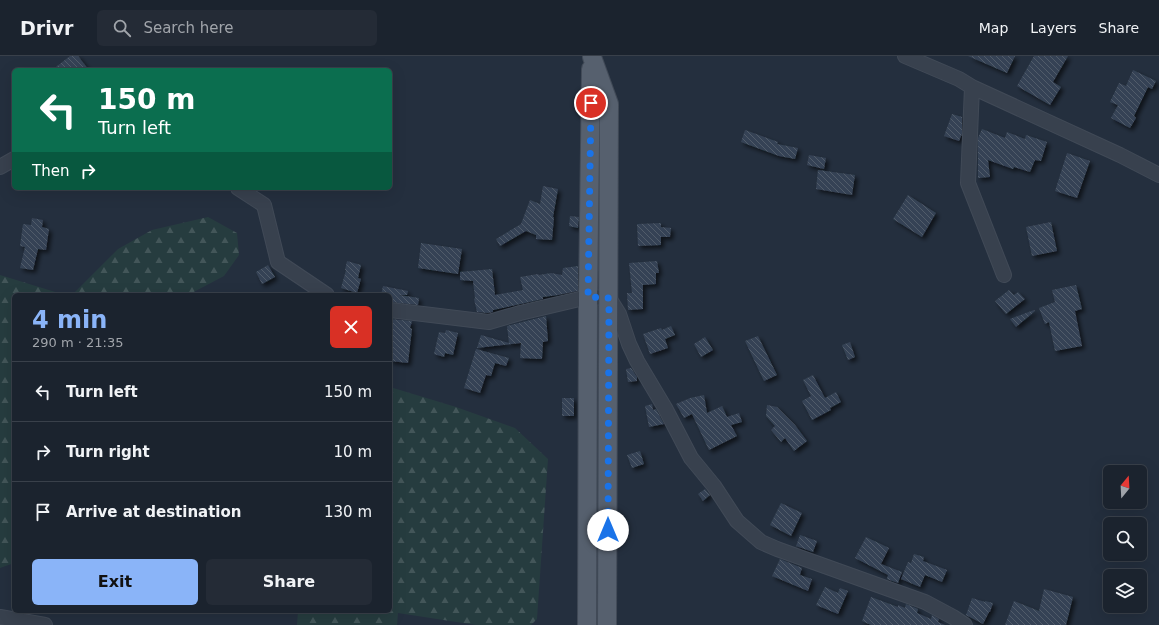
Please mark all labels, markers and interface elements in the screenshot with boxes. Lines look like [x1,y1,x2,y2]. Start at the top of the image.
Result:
search box [97,10,377,46]
text: Drivr [20,17,73,39]
icon: search [111,17,133,39]
text: Search here [143,19,234,37]
text: Map [979,20,1008,36]
text: Layers [1030,20,1077,36]
text: Share [1099,20,1139,36]
text: 150 m [98,83,195,116]
icon: left [32,84,84,136]
pin [574,86,608,120]
icon: arrive [580,92,602,114]
text: Turn left [98,117,171,138]
icon: right [77,160,99,182]
text: Then [32,162,69,180]
text: 4 min [32,306,107,334]
button: close [330,306,372,348]
text: 290 m · 21:35 [32,335,123,350]
icon: left [32,381,54,403]
text: Turn left [66,383,138,401]
text: 150 m [324,383,372,401]
icon: right [32,441,54,463]
text: Turn right [66,443,150,461]
text: 10 m [334,443,372,461]
north arrow [1103,465,1147,509]
map controls [1103,465,1147,613]
icon: arrive [32,501,54,523]
text: Arrive at destination [66,503,241,521]
text: 130 m [324,503,372,521]
position arrow [587,509,629,551]
button: search [1103,517,1147,561]
button: Exit [32,559,198,605]
button: Share [206,559,372,605]
button: layers [1103,569,1147,613]

